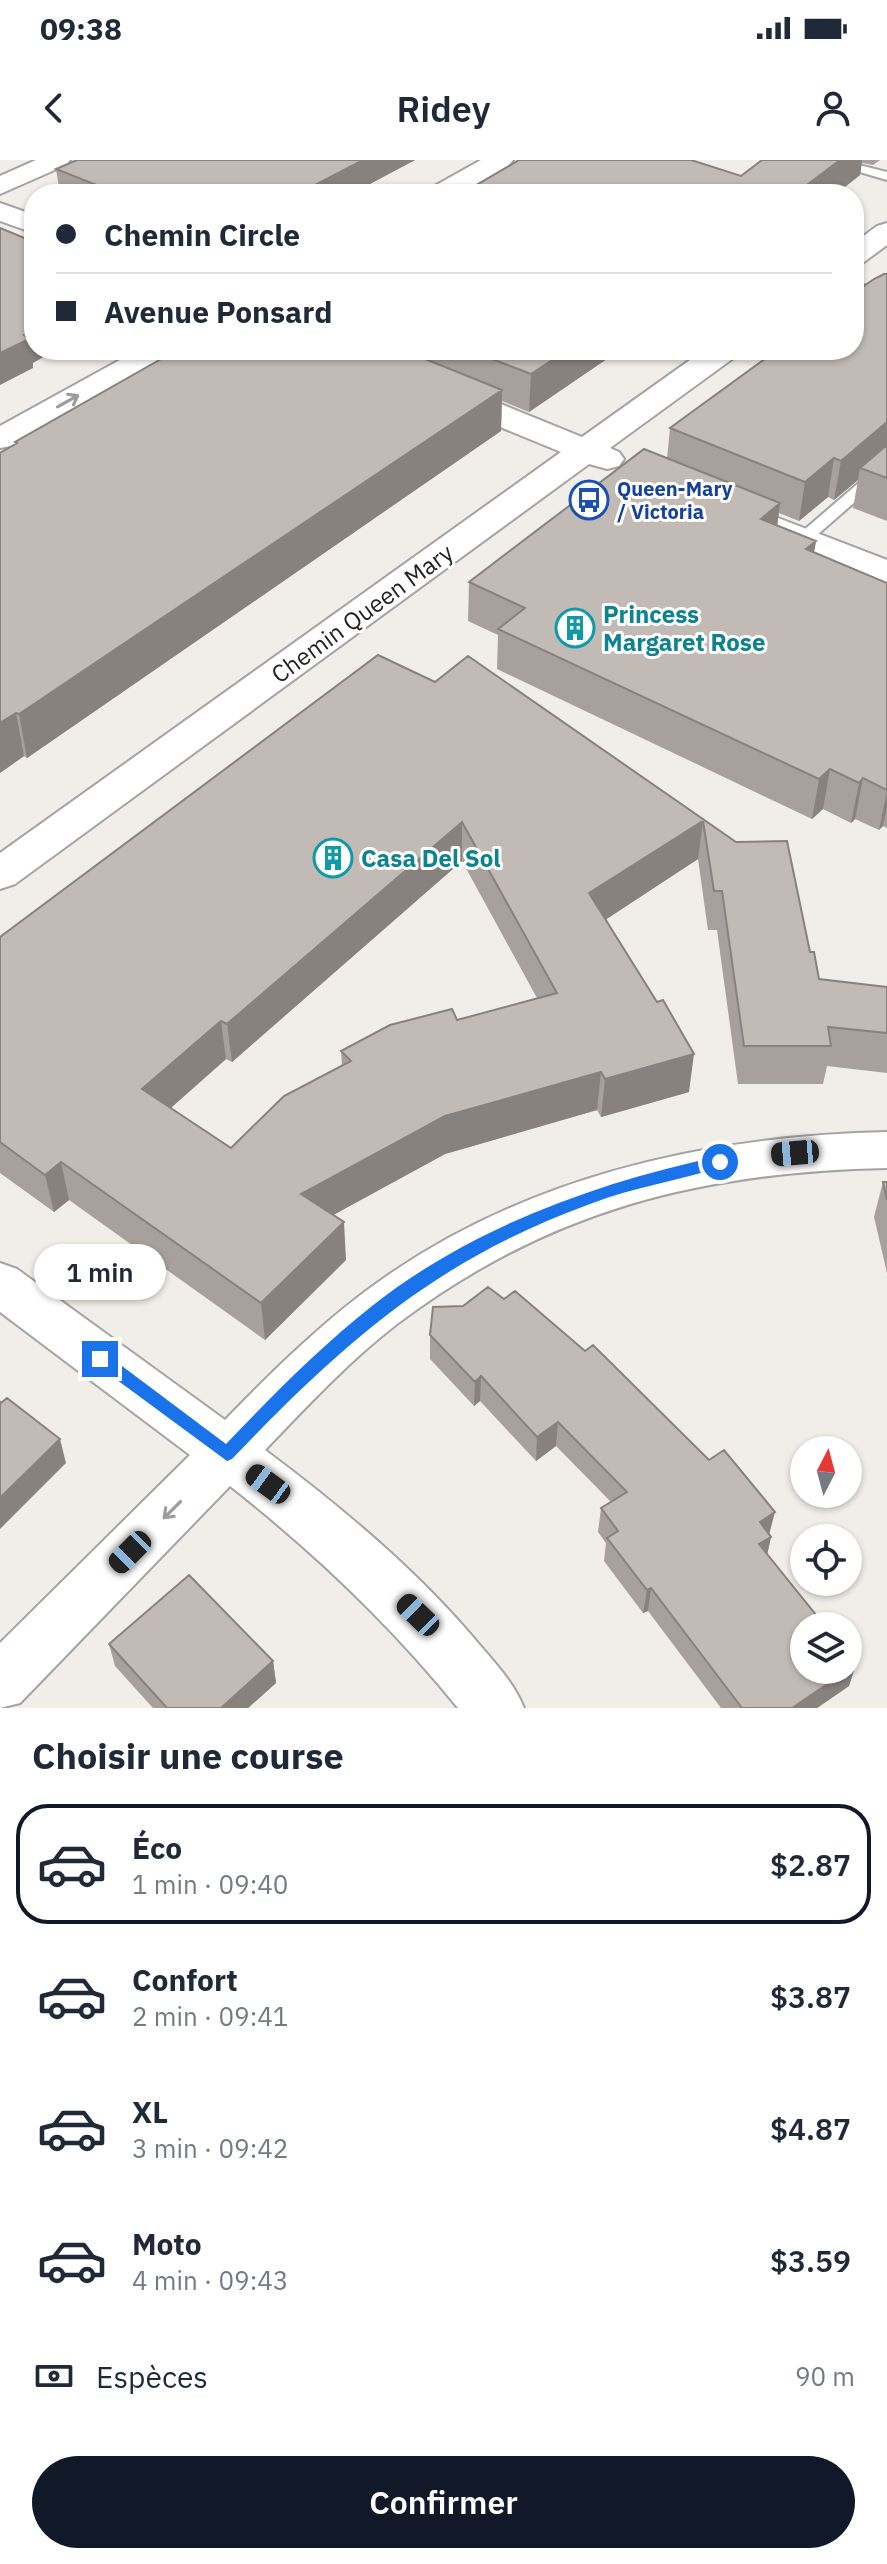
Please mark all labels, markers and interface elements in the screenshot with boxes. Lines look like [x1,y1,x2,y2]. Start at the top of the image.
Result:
text: 09:38 [40,9,122,48]
text: Ridey [396,85,491,132]
icon: back [32,86,76,130]
icon: person [811,86,855,130]
text: Chemin Circle [104,215,300,254]
text: Avenue Ponsard [104,292,332,331]
one-way arrow [56,393,79,409]
place label: Queen-Mary / Victoria [617,475,733,525]
bus stop icon: Queen-Mary / Victoria [568,479,610,521]
street label: Chemin Queen Mary [265,536,459,690]
place label: Princess Margaret Rose [603,598,765,658]
building icon: Princess Margaret Rose [554,607,596,649]
building icon: Casa Del Sol [312,837,354,879]
place label: Casa Del Sol [361,842,501,874]
car [770,1139,820,1167]
route start [702,1144,738,1180]
callout: 1 min [34,1243,166,1299]
text: 1 min [66,1255,134,1289]
route end [82,1341,118,1377]
north arrow [790,1436,862,1508]
map controls [790,1436,862,1684]
car [242,1460,294,1508]
one-way arrow [163,1500,182,1519]
button: locate [790,1524,862,1596]
car [105,1527,155,1577]
car [392,1590,444,1640]
button: layers [790,1612,862,1684]
text: Choisir une course [32,1732,344,1779]
icon: car [36,1828,108,1900]
text: Éco [132,1828,182,1867]
text: $2.87 [770,1845,851,1884]
text: 1 min · 09:40 [132,1867,288,1901]
icon: car [36,1960,108,2032]
text: Confort [132,1960,238,1999]
text: $3.87 [770,1977,851,2016]
text: 2 min · 09:41 [132,1999,288,2033]
icon: car [36,2092,108,2164]
text: XL [132,2092,168,2131]
text: $4.87 [770,2109,851,2148]
text: 3 min · 09:42 [132,2131,288,2165]
icon: car [36,2224,108,2296]
text: Moto [132,2224,202,2263]
text: $3.59 [770,2241,851,2280]
text: 4 min · 09:43 [132,2263,288,2297]
icon: cash [32,2354,76,2398]
text: Espèces [96,2357,208,2396]
text: 90 m [795,2359,855,2393]
button: Confirmer [32,2456,855,2548]

